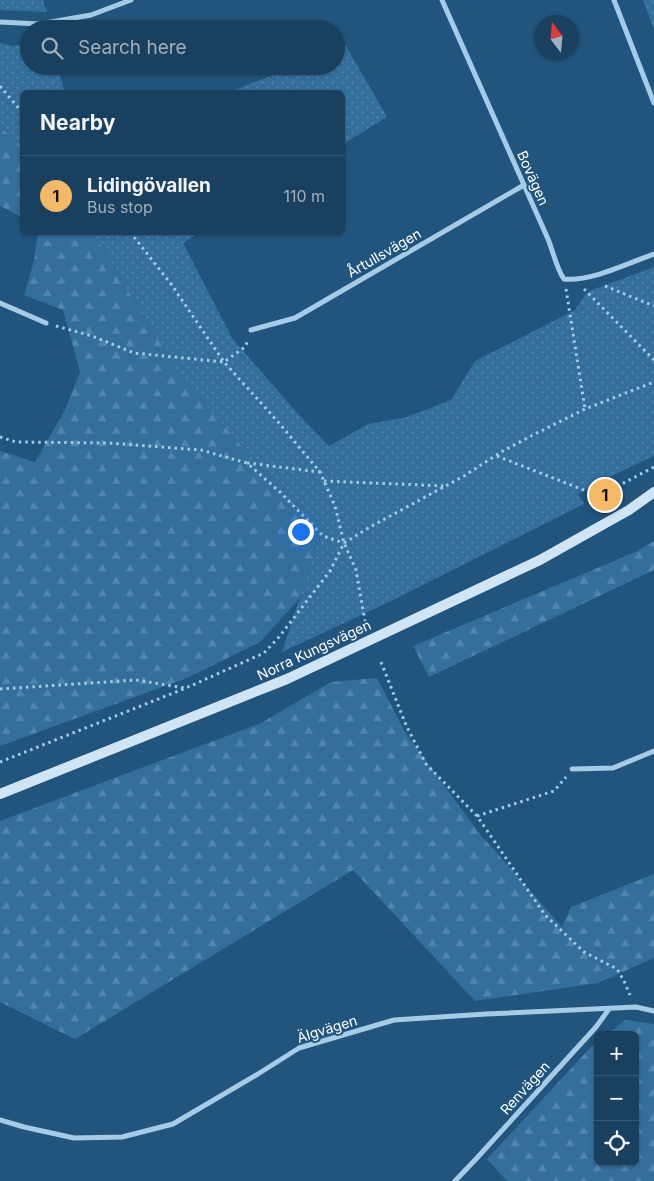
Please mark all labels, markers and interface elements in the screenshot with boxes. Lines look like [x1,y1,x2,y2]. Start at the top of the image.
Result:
north arrow [534,15,579,60]
search box [20,20,345,75]
icon: search [38,34,66,62]
text: Search here [78,36,187,59]
text: Nearby [40,110,115,135]
street label: Bovägen [514,148,553,208]
text: Lidingövallen [87,174,211,197]
text: 1 [53,186,59,206]
text: 110 m [283,186,325,206]
text: Bus stop [87,197,153,217]
street label: Årtullsvägen [343,224,424,281]
pin: 1 [589,476,621,514]
your location [288,519,314,545]
street label: Norra Kungsvägen [254,616,373,683]
street label: Älgvägen [295,1011,359,1046]
map controls [594,1031,639,1166]
button: + [594,1031,639,1076]
street label: Renvägen [496,1058,553,1118]
button: − [594,1076,639,1121]
button: locate [594,1121,639,1166]

